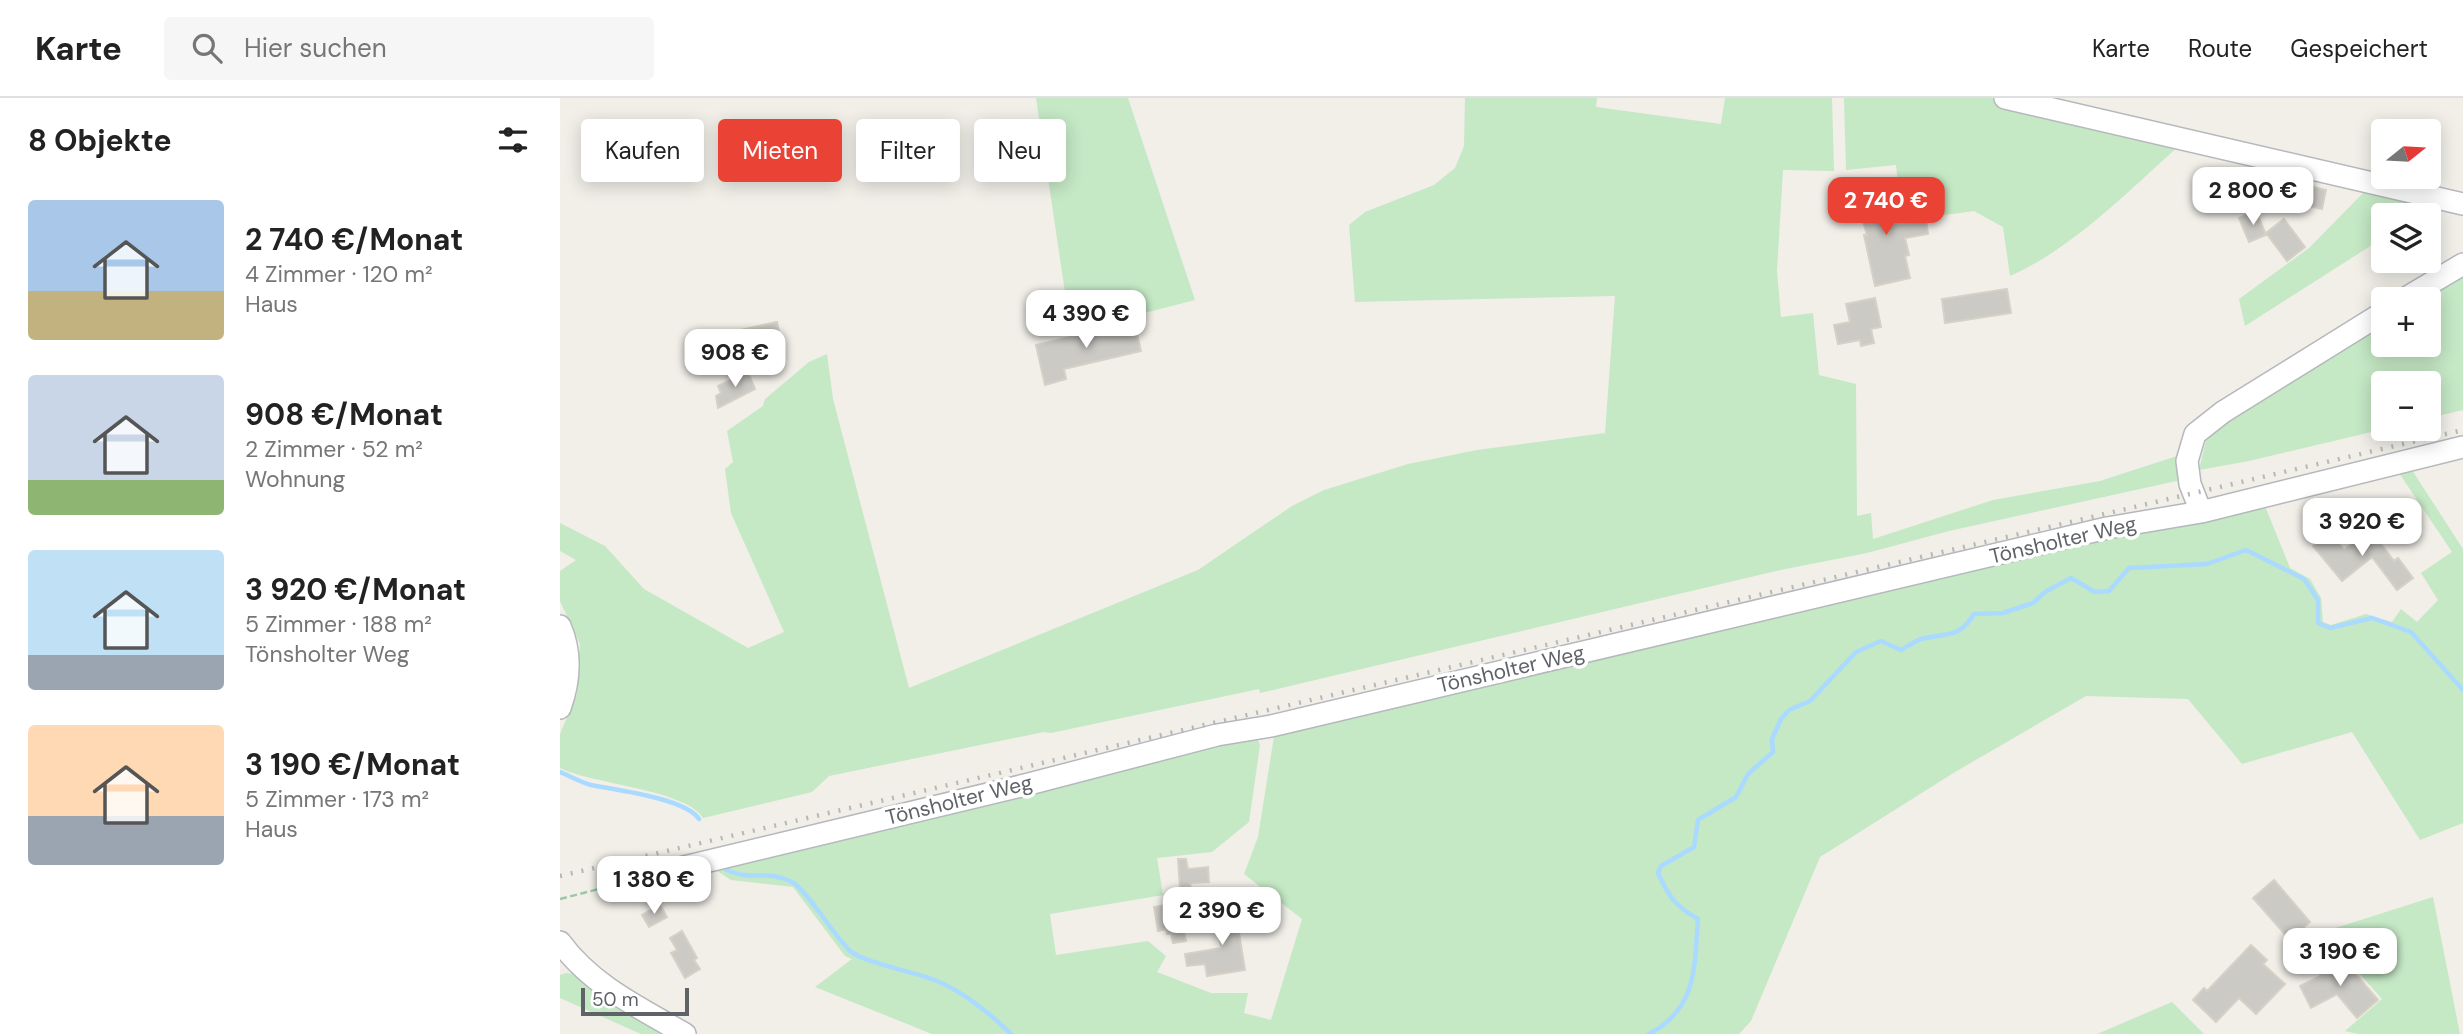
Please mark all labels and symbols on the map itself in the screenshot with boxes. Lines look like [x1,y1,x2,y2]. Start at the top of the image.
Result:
north arrow [2371,119,2441,189]
pin: 2 800 € [2188,167,2318,227]
pin: 2 740 € [1821,178,1951,237]
pin: 4 390 € [1021,290,1151,350]
pin: 908 € [686,330,784,389]
pin: 3 920 € [2297,498,2427,558]
street label: Tönsholter Weg [1987,509,2140,571]
street label: Tönsholter Weg [1435,638,1588,700]
street label: Tönsholter Weg [883,768,1036,832]
pin: 1 380 € [589,856,719,916]
pin: 2 390 € [1157,888,1287,947]
pin: 3 190 € [2275,928,2405,988]
scale bar [581,985,690,1017]

